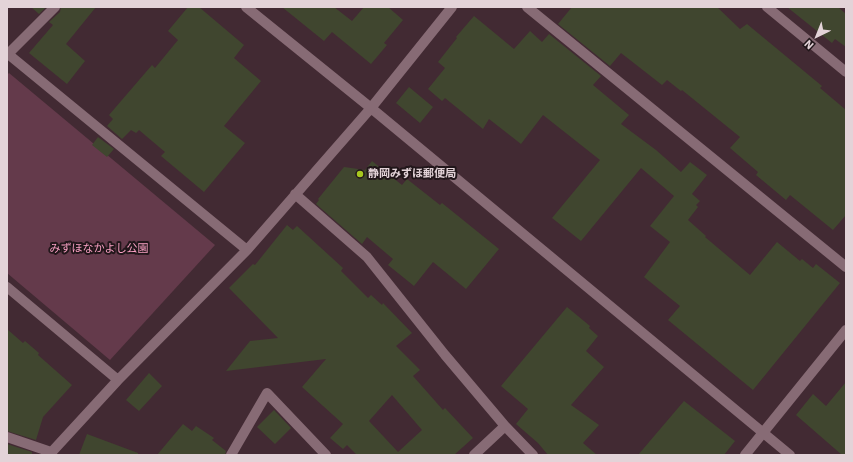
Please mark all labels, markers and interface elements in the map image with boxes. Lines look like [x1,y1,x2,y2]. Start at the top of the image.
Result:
north arrow [797,16,837,56]
text: N [801,37,817,53]
place label: 静岡みずほ郵便局 [368,167,456,181]
marker: 静岡みずほ郵便局 [355,169,365,179]
park label: みずほなかよし公園 [50,242,148,256]

